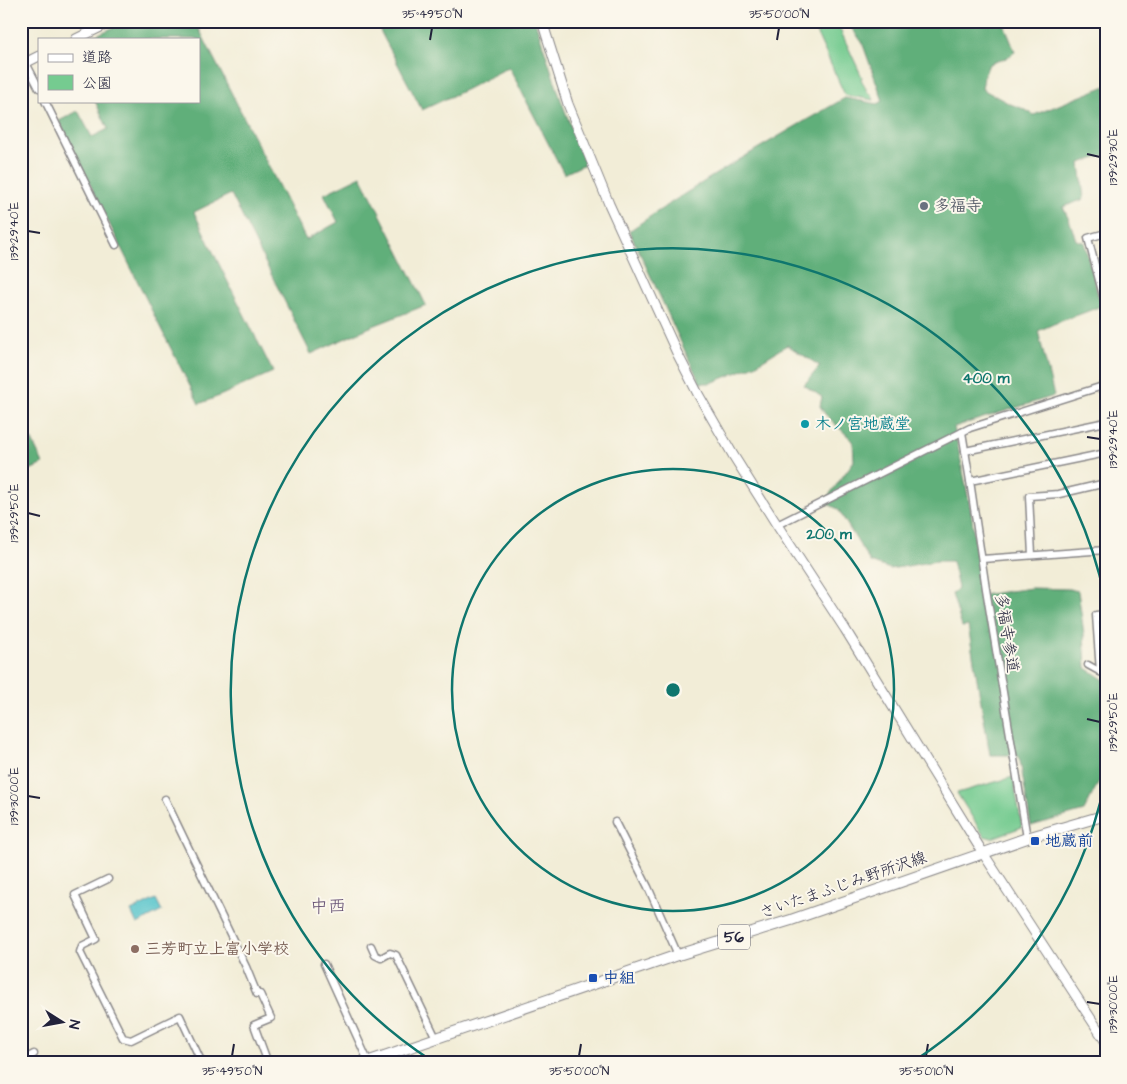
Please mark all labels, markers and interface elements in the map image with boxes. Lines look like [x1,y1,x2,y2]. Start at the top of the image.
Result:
text: 35°49'50"N [402,6,463,23]
text: 35°50'00"N [749,6,810,23]
legend [38,38,200,102]
text: 道路 [82,47,112,68]
text: 公園 [82,73,112,94]
text: 139°29'30"E [1105,129,1122,185]
place label: 多福寺 [934,195,982,217]
marker: 多福寺 [918,200,930,212]
text: 139°29'40"E [6,202,23,260]
text: 400 m [963,368,1010,389]
text: 139°29'40"E [1105,410,1122,468]
place label: 木ノ宮地蔵堂 [815,413,911,435]
marker: 木ノ宮地蔵堂 [799,418,811,430]
text: 139°29'50"E [6,484,23,542]
text: 200 m [805,524,852,545]
street label: 多福寺参道 [990,592,1024,674]
centre of rings [664,681,682,699]
text: 139°29'50"E [1105,693,1122,751]
text: 139°30'00"E [6,767,23,825]
place label: 地蔵前 [1045,830,1093,852]
marker: 地蔵前 [1029,835,1041,847]
street label: さいたまふじみ野所沢線 [757,846,929,924]
district label: 中西 [310,894,346,919]
road number: 56 [718,924,750,950]
place label: 三芳町立上富小学校 [145,938,289,960]
marker: 三芳町立上富小学校 [129,943,141,955]
place label: 中組 [603,967,635,989]
marker: 中組 [587,972,599,984]
text: 139°30'00"E [1105,975,1122,1033]
north arrow [38,996,88,1046]
text: N [63,1018,84,1031]
text: 35°49'50"N [202,1063,263,1080]
text: 35°50'00"N [549,1063,610,1080]
text: 35°50'10"N [899,1063,954,1080]

